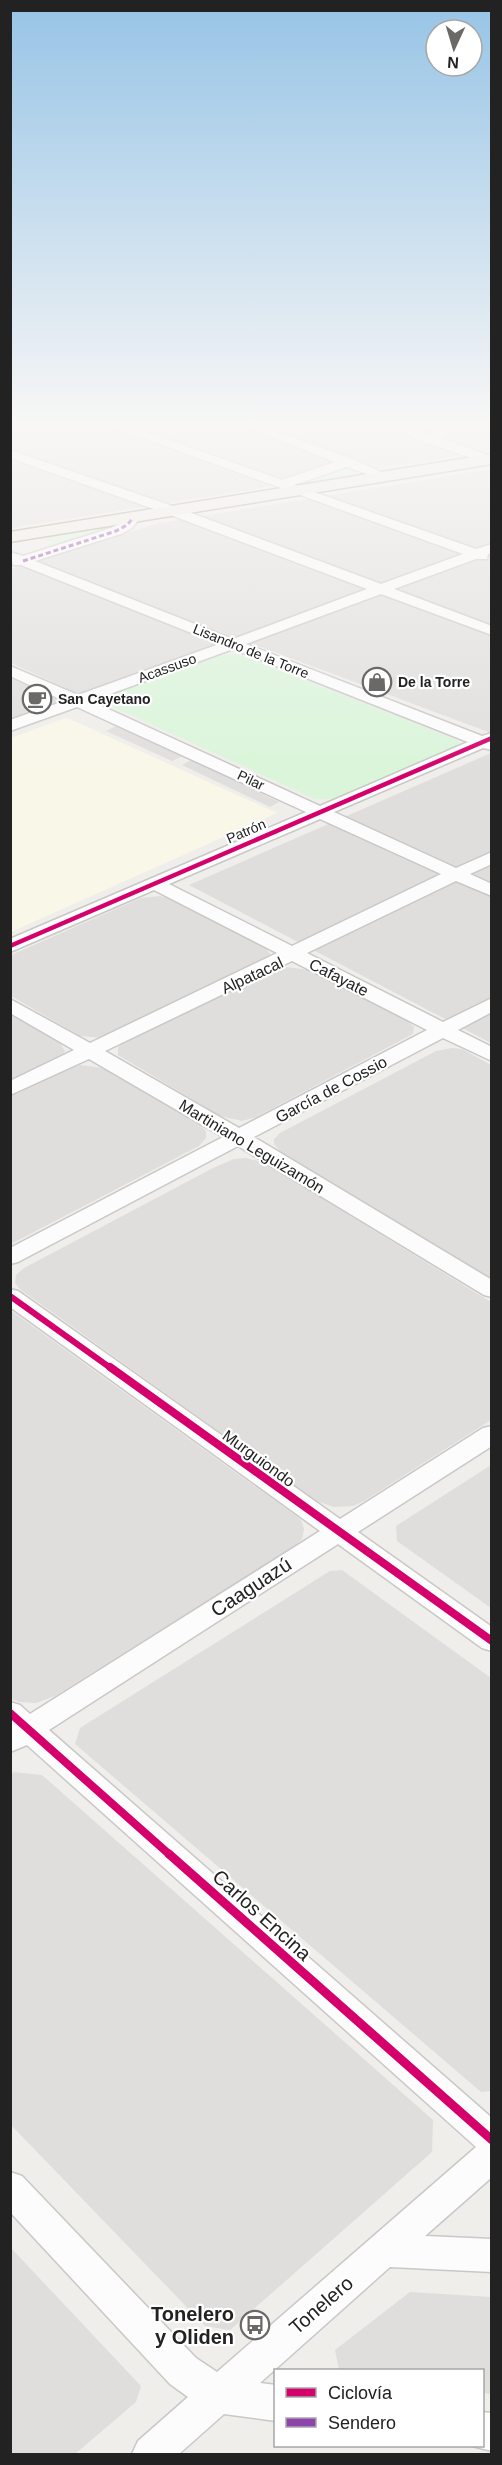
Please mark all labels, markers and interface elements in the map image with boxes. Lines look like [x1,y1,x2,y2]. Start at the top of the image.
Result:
north arrow [424,18,484,78]
text: N [447,54,459,71]
street label: Lisandro de la Torre [191,620,311,682]
street label: Acassuso [136,650,198,686]
shop icon: De la Torre [361,666,393,698]
place label: De la Torre [398,674,470,690]
cafe icon: San Cayetano [21,683,53,715]
place label: San Cayetano [58,691,151,707]
street label: Pilar [235,767,267,793]
street label: Patrón [224,816,268,846]
street label: Alpatacal [219,954,286,997]
street label: Cafayate [306,955,371,1000]
street label: García de Cossio [273,1053,390,1126]
street label: Martiniano Leguizamón [176,1096,327,1197]
street label: Murguiondo [220,1427,298,1490]
street label: Caaguazú [207,1553,295,1621]
street label: Carlos Encina [208,1865,316,1965]
street label: Tonelero [285,2272,357,2338]
place label: Tonelero y Oliden [151,2303,234,2348]
bus stop icon: Tonelero y Oliden [239,2309,271,2341]
legend [274,2369,484,2447]
text: Ciclovía [328,2383,393,2403]
text: Sendero [328,2413,396,2433]

